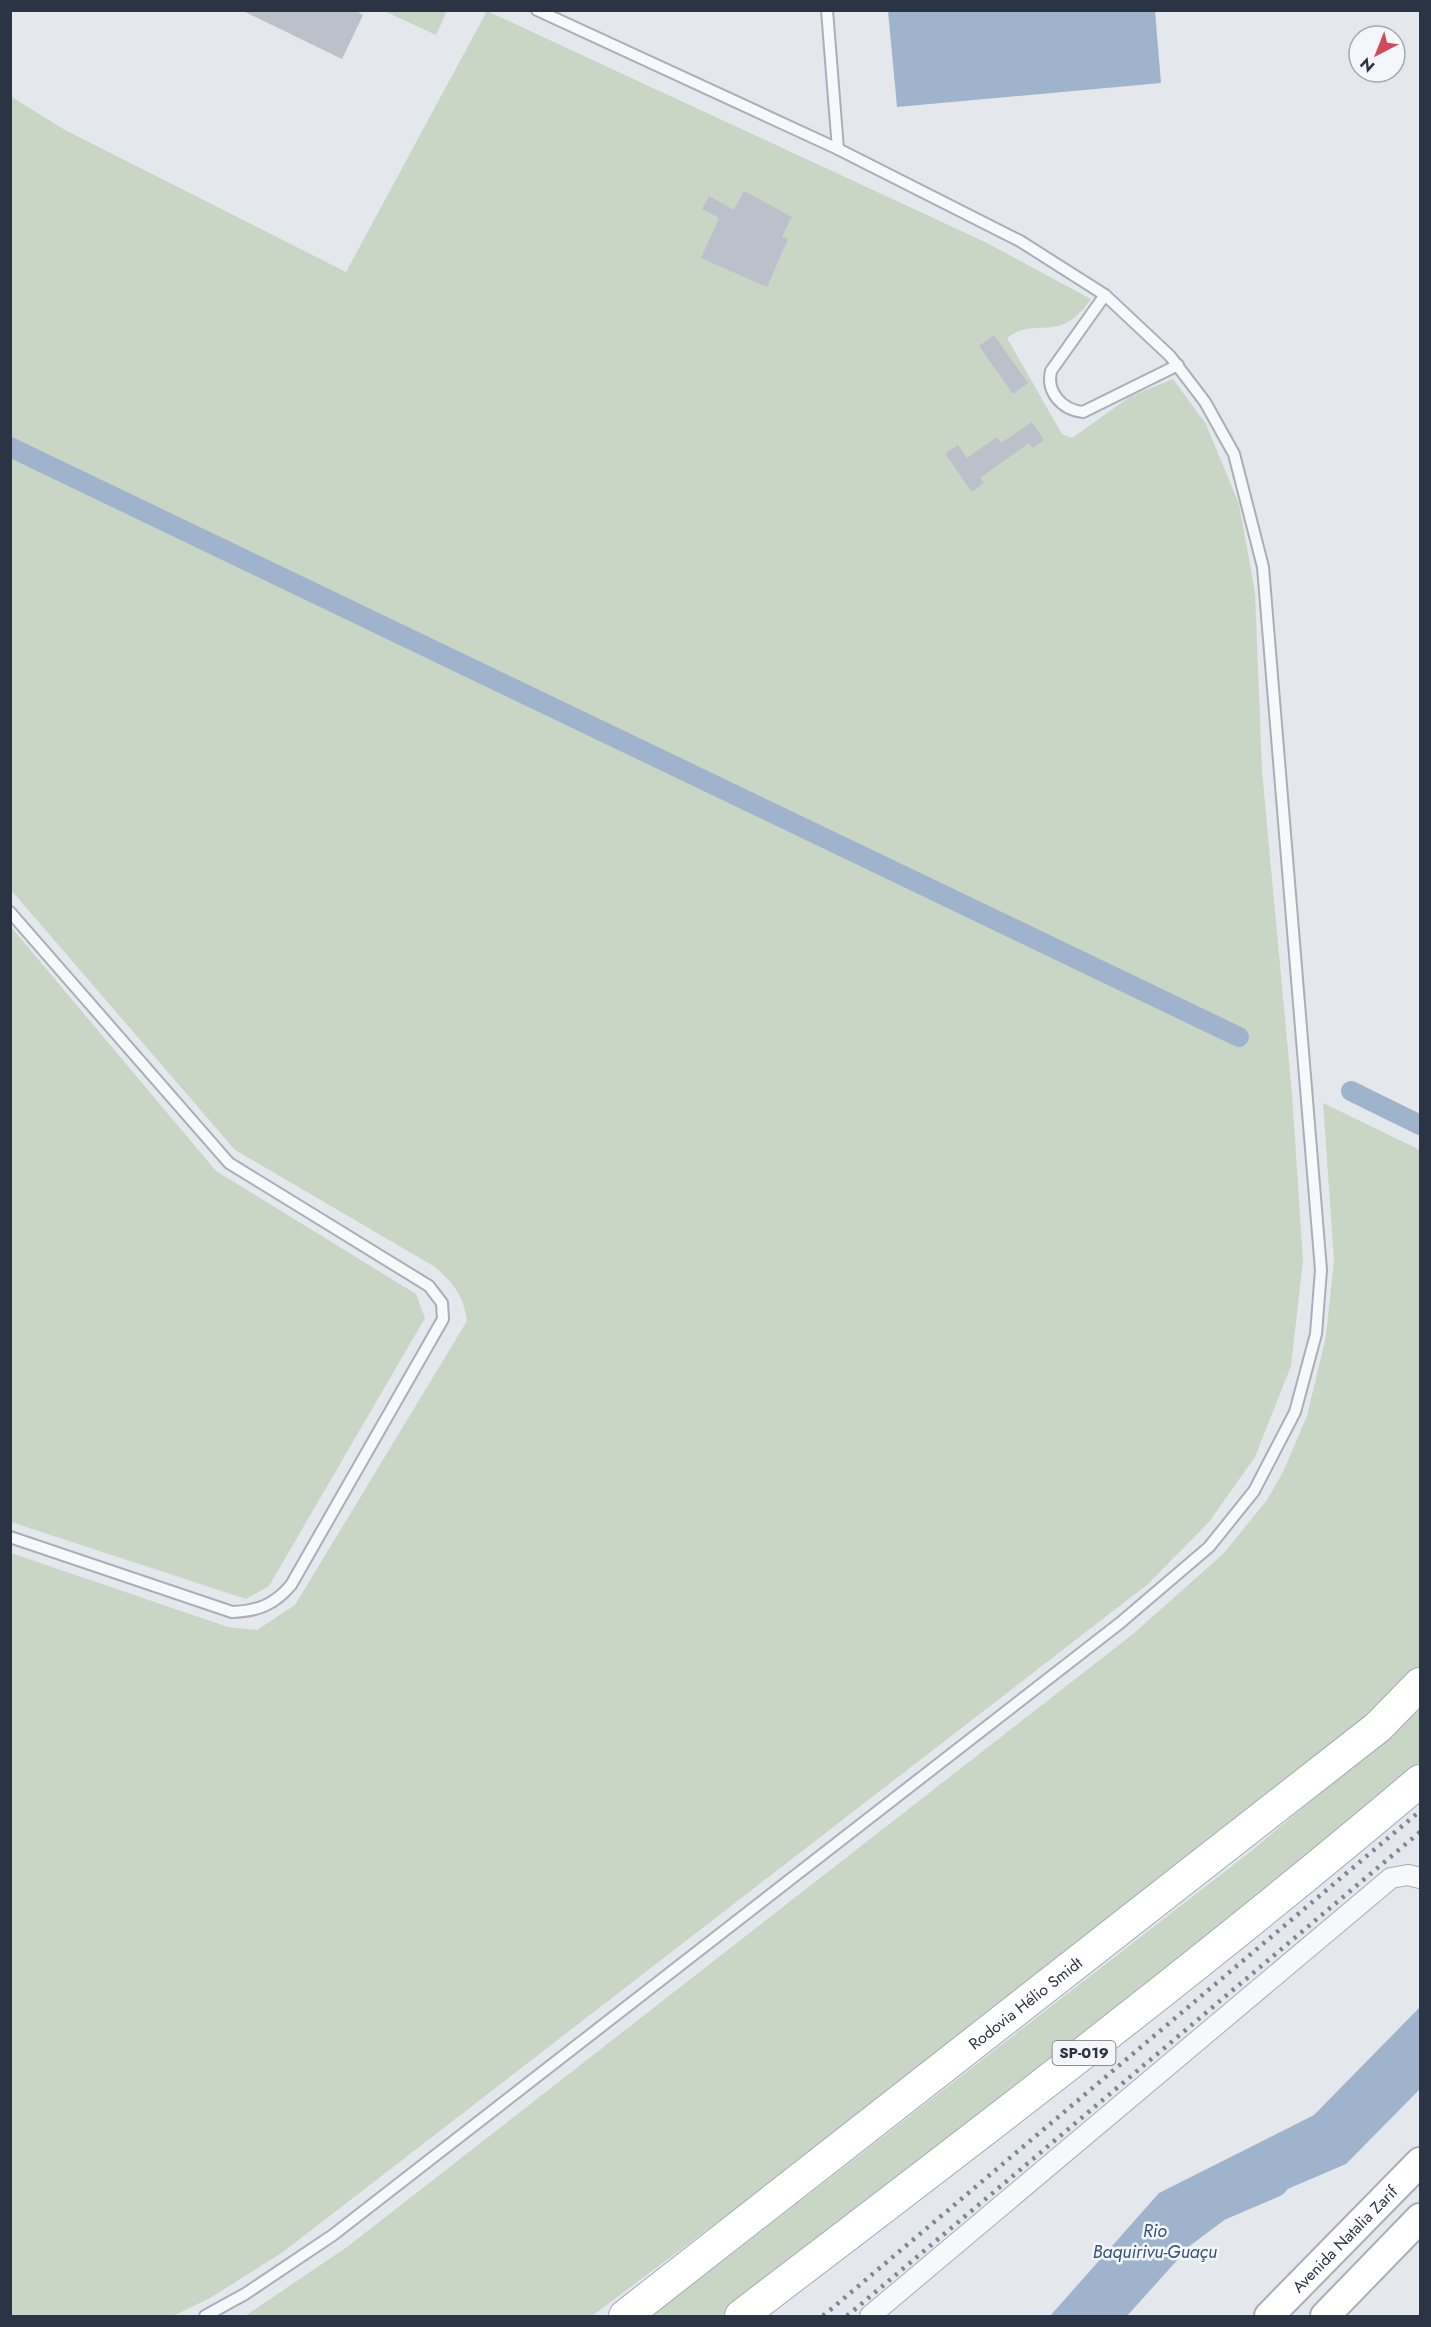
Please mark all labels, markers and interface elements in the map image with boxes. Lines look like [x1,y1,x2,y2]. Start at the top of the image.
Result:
north arrow [1347,24,1407,84]
text: N [1355,52,1380,78]
street label: Rodovia Hélio Smidt [963,1951,1087,2055]
road number: SP-019 [1052,2041,1116,2065]
street label: Avenida Natalia Zarif [1287,2180,1403,2298]
water label: Rio Baquirivu-Guaçu [1093,2218,1217,2265]

